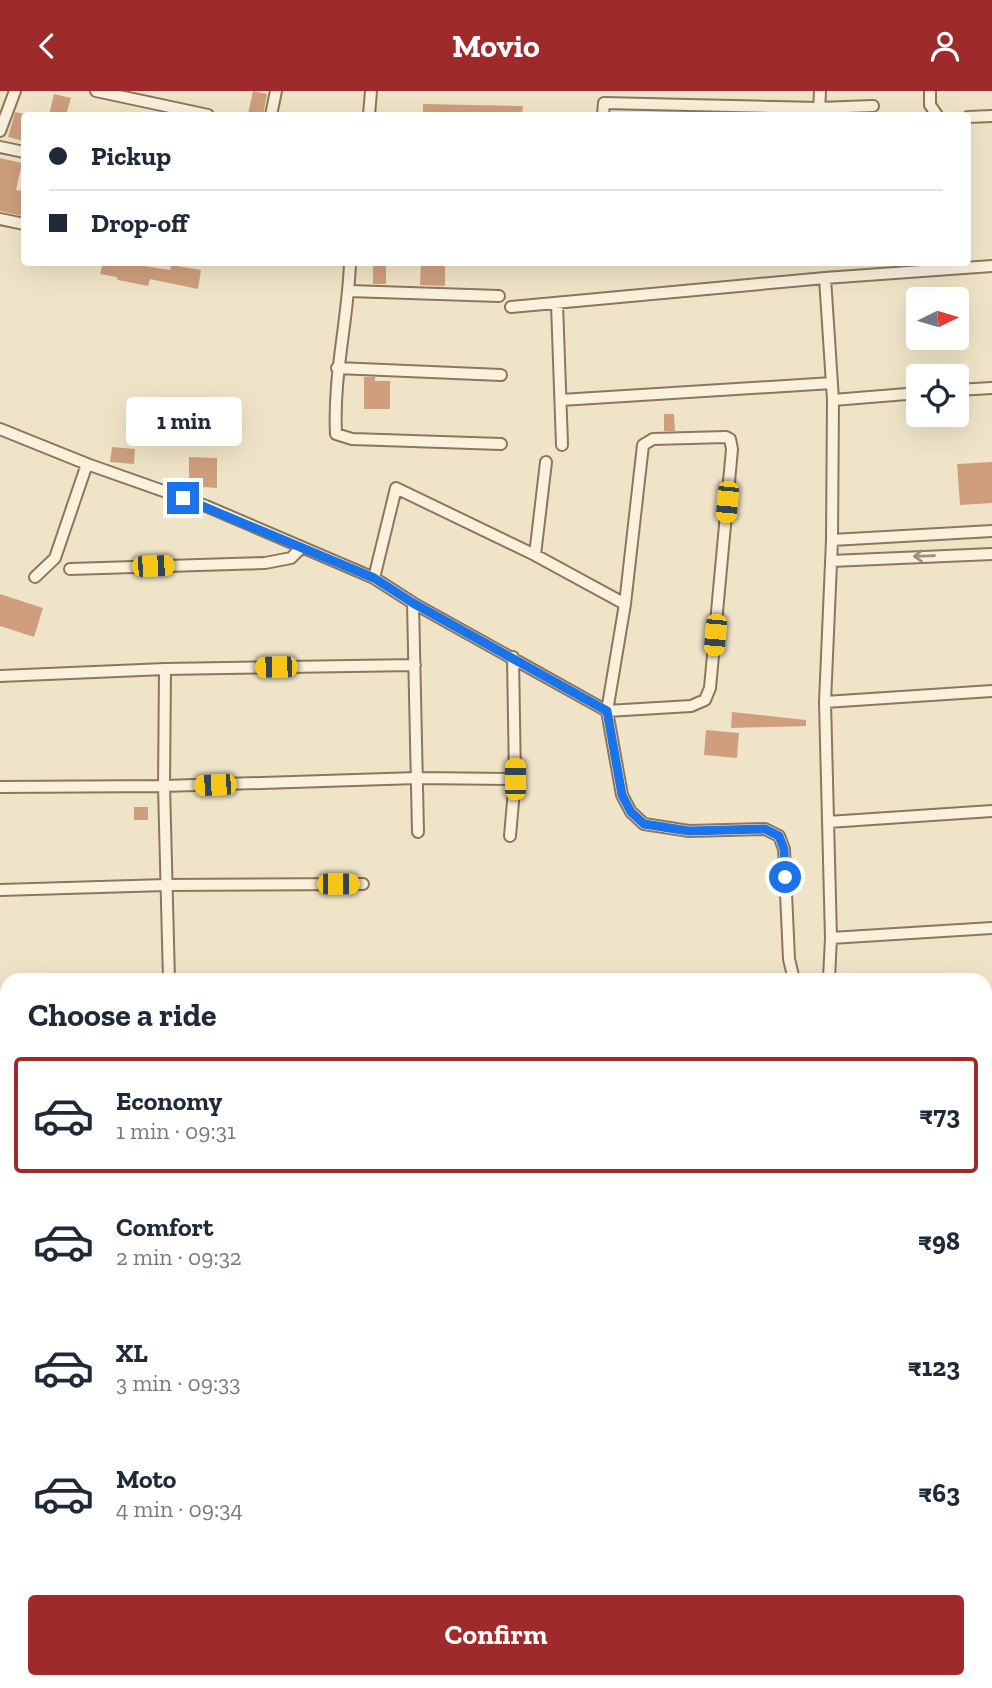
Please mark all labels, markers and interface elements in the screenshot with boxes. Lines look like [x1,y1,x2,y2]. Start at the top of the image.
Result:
icon: back [28,27,66,65]
text: Movio [452,27,540,65]
icon: person [926,27,964,65]
text: Pickup [91,140,171,172]
text: Drop-off [91,207,188,239]
north arrow [906,287,970,350]
map controls [906,287,969,427]
button: locate [906,364,969,427]
callout: 1 min [125,397,241,445]
text: 1 min [157,407,211,435]
car [715,480,740,524]
route end [167,482,199,514]
one-way arrow [913,550,936,563]
car [132,555,175,577]
car [703,613,728,657]
car [255,656,298,678]
car [505,758,526,800]
car [194,774,237,796]
route start [769,861,801,893]
car [318,874,360,895]
text: Choose a ride [28,996,216,1034]
icon: car [32,1084,95,1147]
text: Economy [116,1085,222,1117]
text: ₹73 [919,1099,960,1131]
text: 1 min · 09:31 [116,1117,236,1145]
icon: car [32,1210,95,1273]
text: Comfort [116,1211,213,1243]
text: ₹98 [918,1225,960,1257]
text: 2 min · 09:32 [116,1243,242,1271]
icon: car [32,1336,95,1399]
text: XL [116,1337,148,1369]
text: ₹123 [908,1351,960,1383]
text: 3 min · 09:33 [116,1369,241,1397]
icon: car [32,1462,95,1525]
text: Moto [116,1463,176,1495]
text: ₹63 [918,1477,960,1509]
text: 4 min · 09:34 [116,1495,243,1523]
button: Confirm [28,1595,964,1675]

